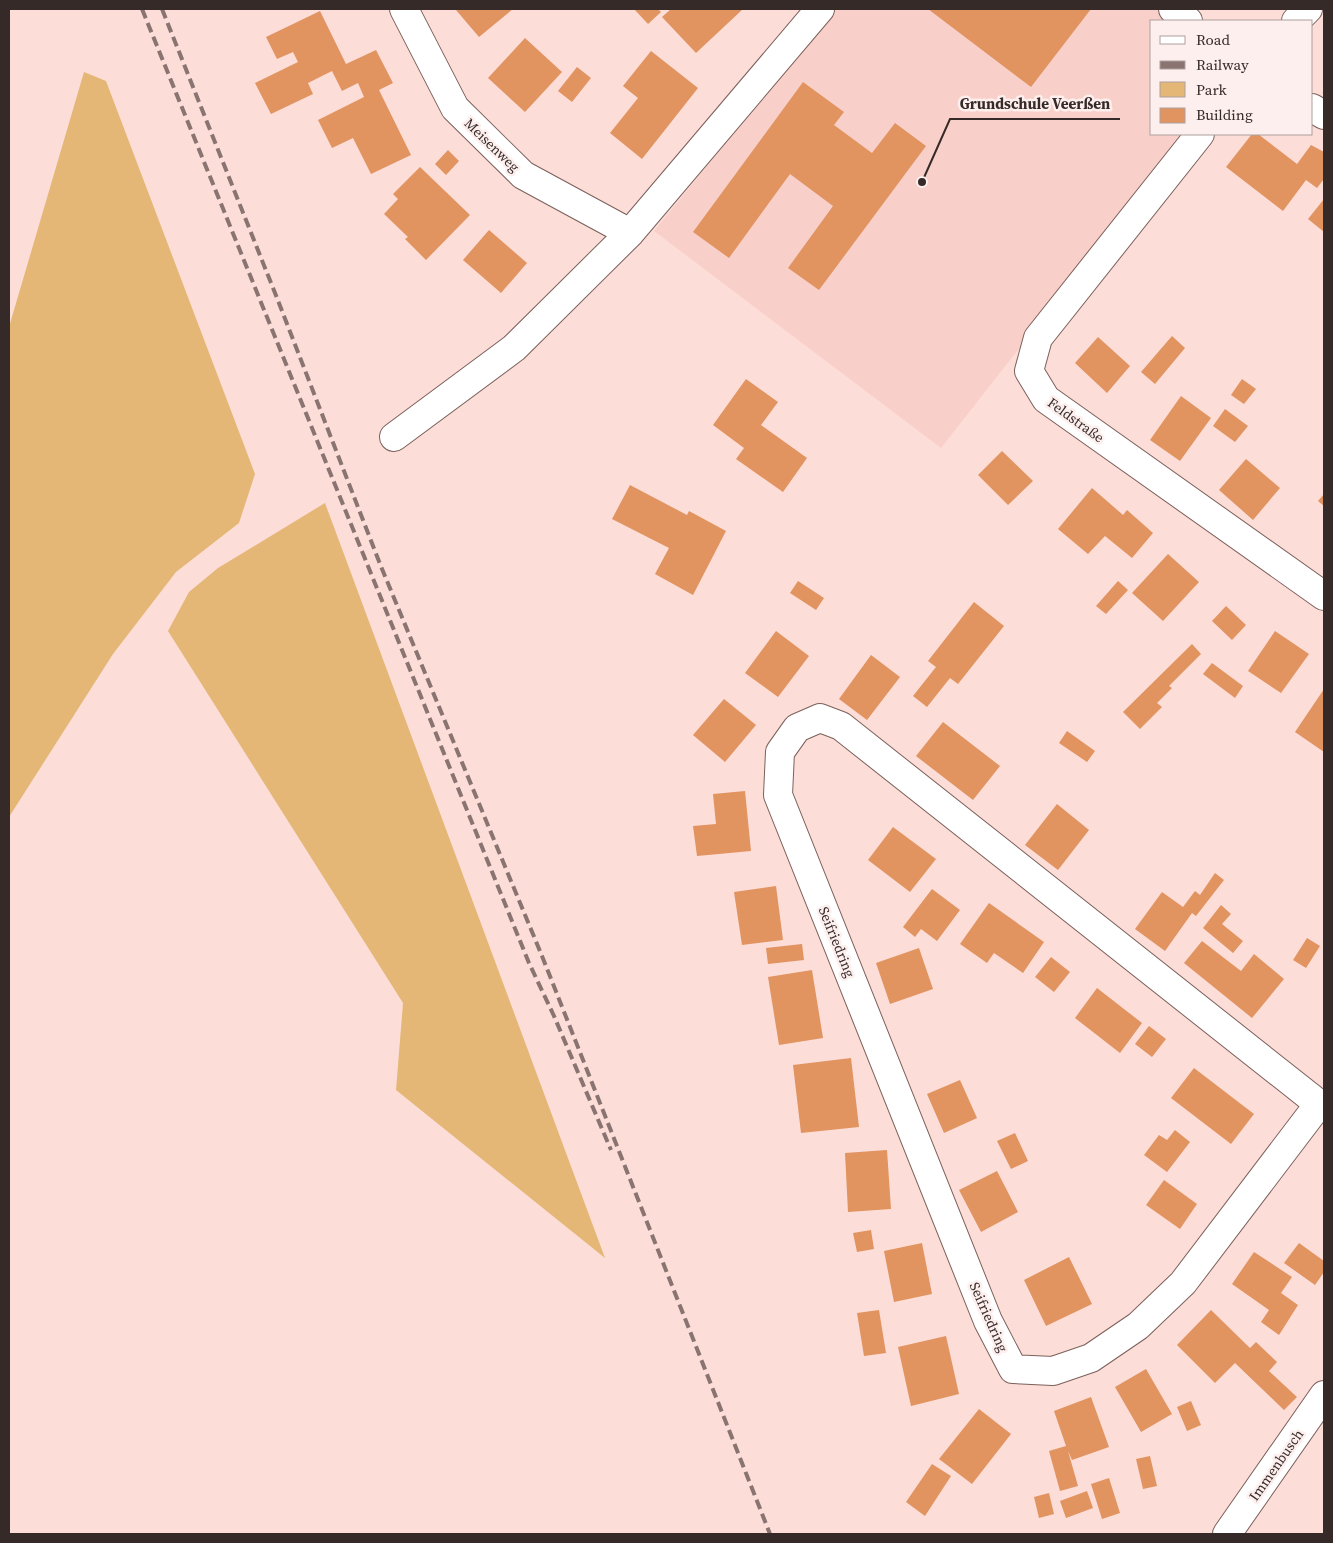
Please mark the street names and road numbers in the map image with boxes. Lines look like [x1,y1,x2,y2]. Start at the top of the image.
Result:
street label: Meisenweg [460,114,524,176]
street label: Feldstraße [1044,393,1108,447]
street label: Seifriedring [814,904,860,980]
street label: Seifriedring [965,1279,1013,1355]
street label: Immenbusch [1244,1425,1308,1505]

